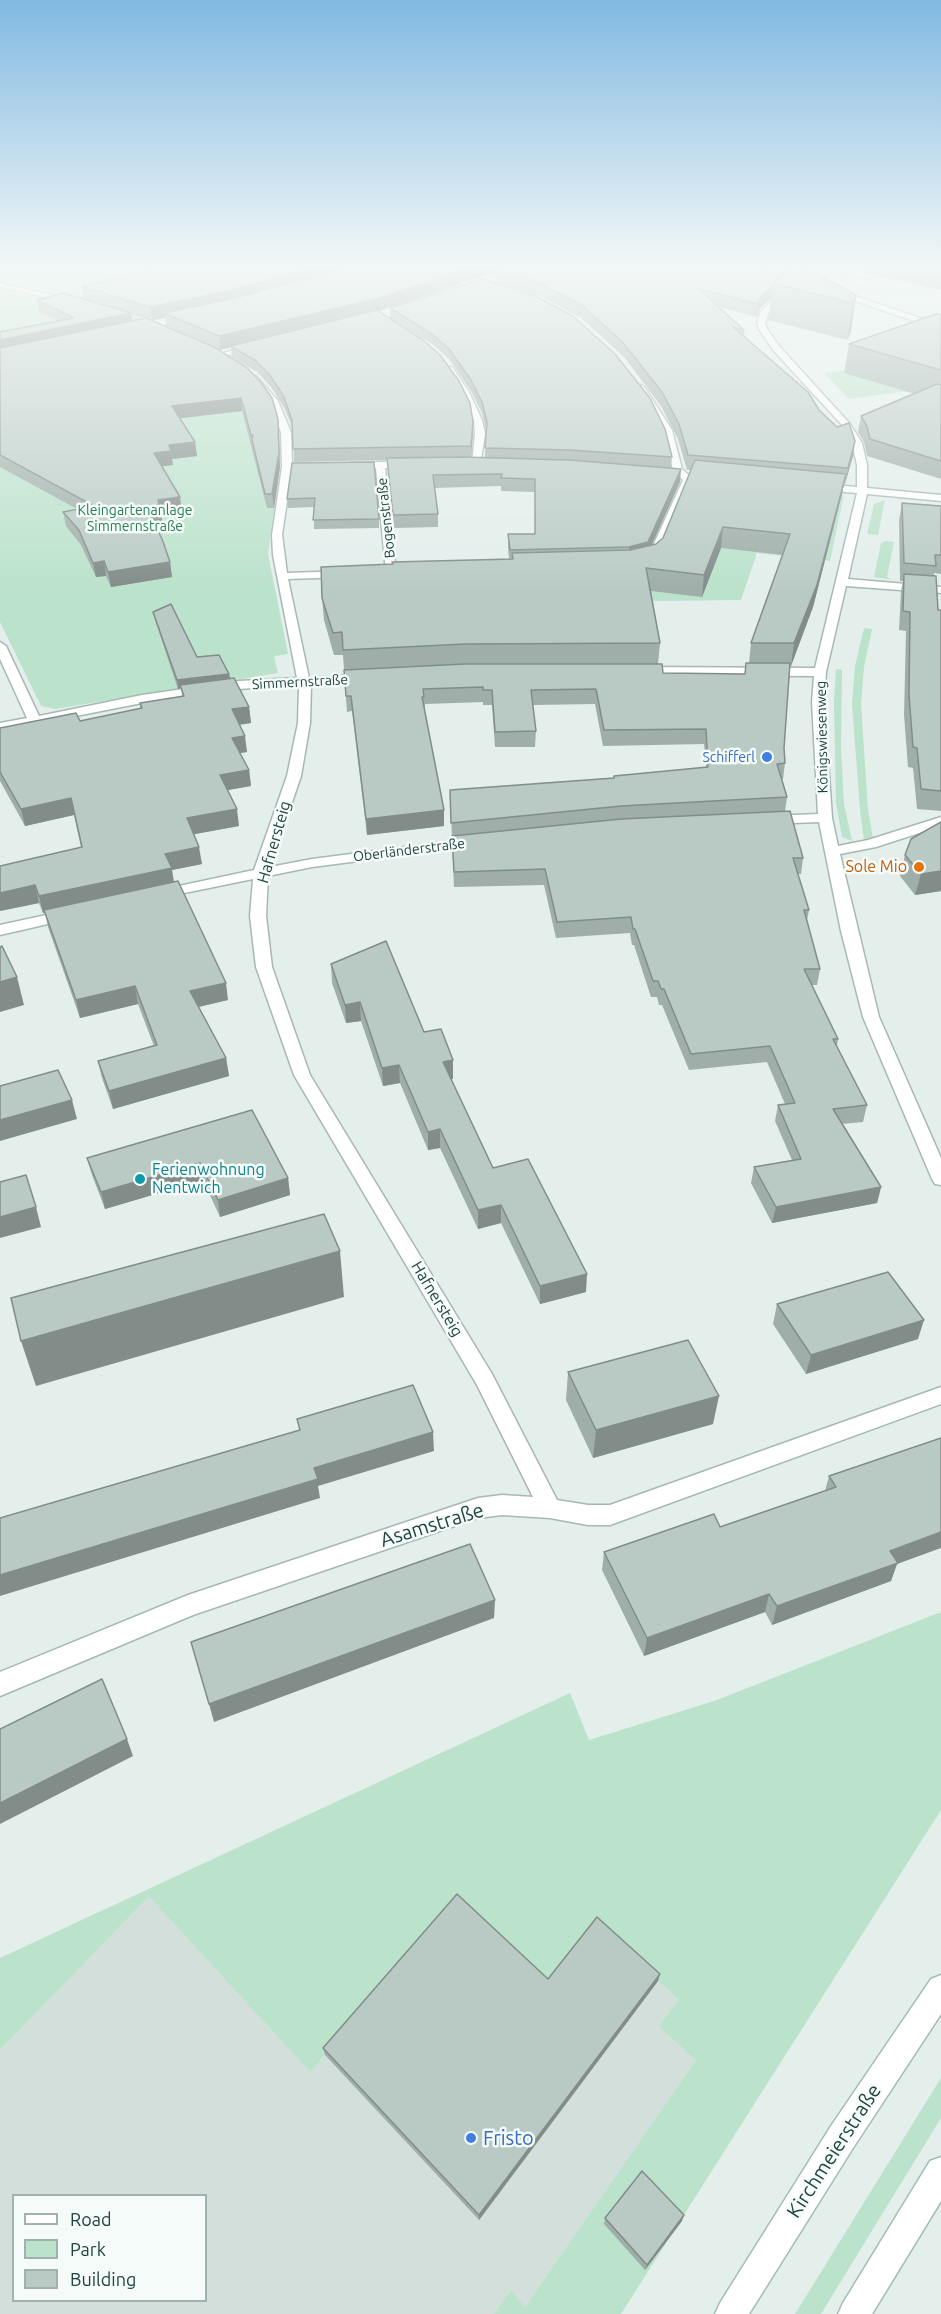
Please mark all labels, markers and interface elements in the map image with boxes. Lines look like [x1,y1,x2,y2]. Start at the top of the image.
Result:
street label: Bogenstraße [373,477,399,559]
park label: Kleingartenanlage Simmernstraße [78,502,192,534]
street label: Simmernstraße [252,671,348,693]
street label: Königswiesenweg [813,681,831,793]
place label: Schifferl [702,749,755,765]
marker: Schifferl [760,750,774,764]
street label: Hafnersteig [253,799,295,885]
street label: Oberländerstraße [352,835,466,865]
place label: Sole Mio [845,857,907,877]
marker: Sole Mio [912,860,926,874]
place label: Ferienwohnung Nentwich [152,1160,265,1198]
marker: Ferienwohnung Nentwich [133,1172,147,1186]
street label: Hafnersteig [407,1258,467,1340]
street label: Asamstraße [377,1498,487,1552]
street label: Kirchmeierstraße [782,2079,886,2223]
place label: Fristo [483,2126,534,2150]
marker: Fristo [464,2131,478,2145]
legend [12,2194,207,2302]
text: Road [70,2209,112,2229]
text: Park [70,2239,106,2259]
text: Building [70,2269,136,2289]

